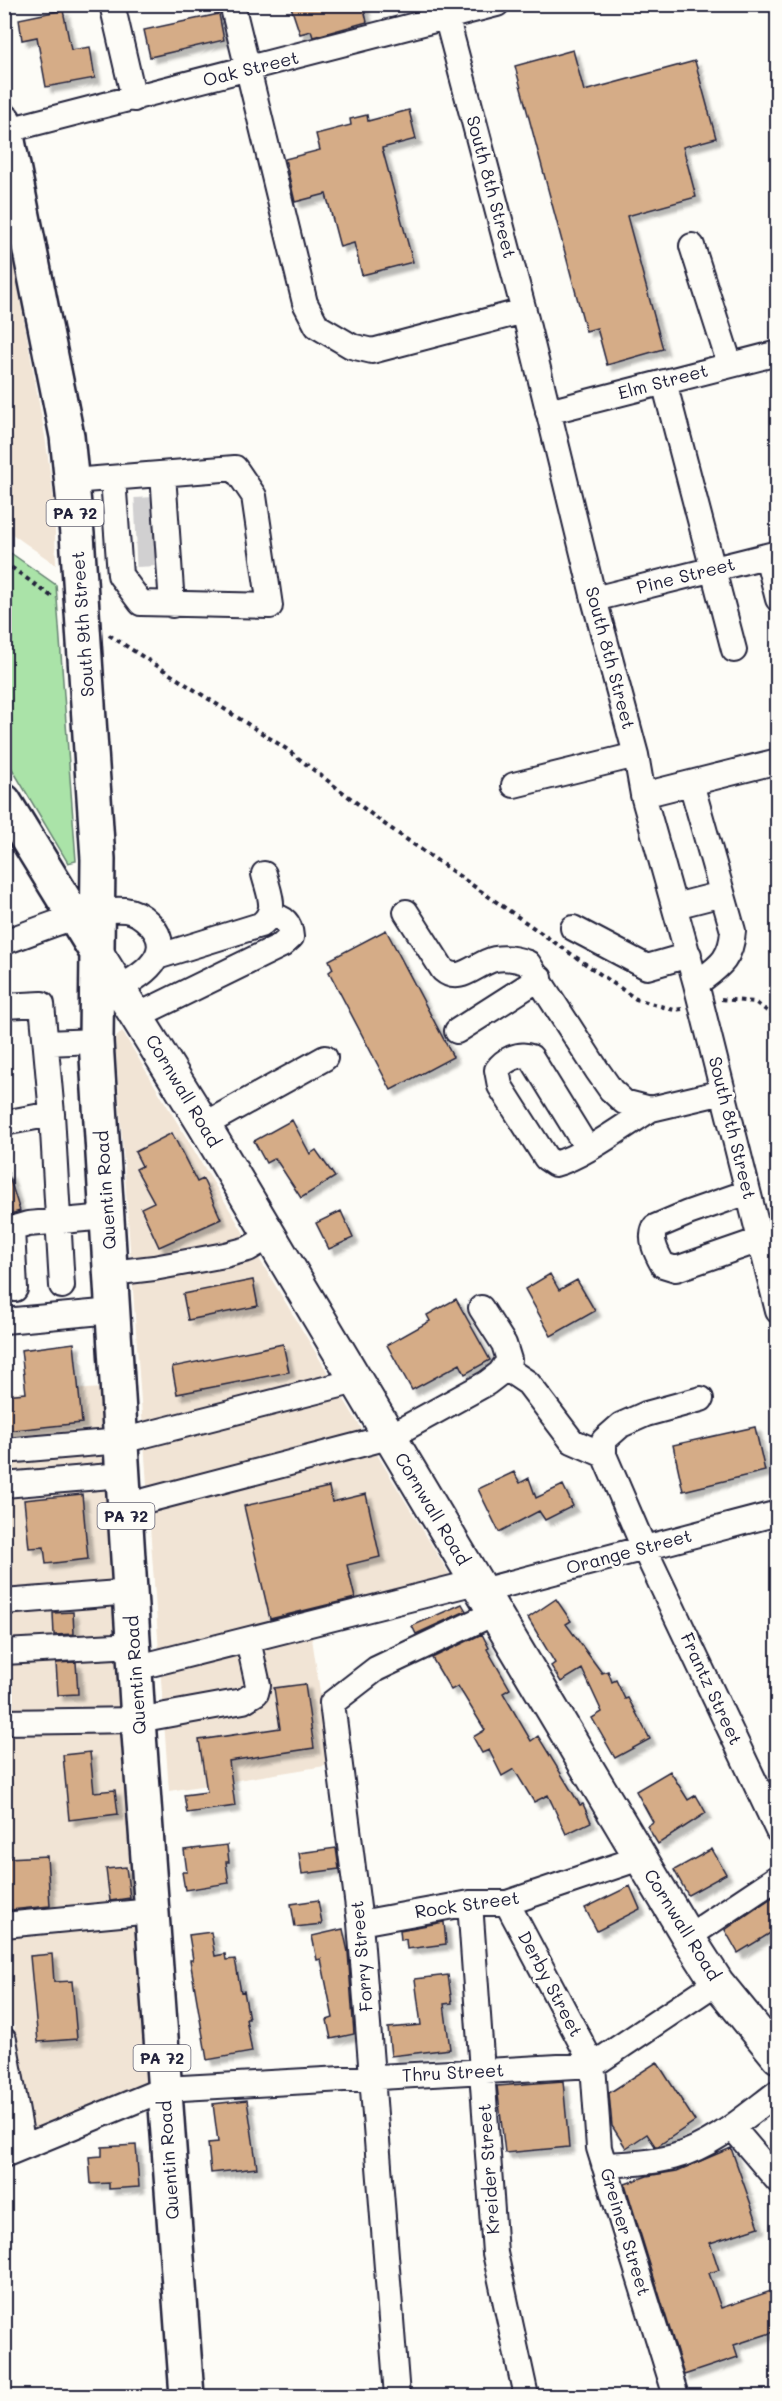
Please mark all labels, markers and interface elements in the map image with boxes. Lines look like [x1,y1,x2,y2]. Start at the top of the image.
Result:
street label: Oak Street [200,45,301,92]
street label: South 8th Street [461,113,523,261]
street label: Elm Street [615,358,710,405]
road number: PA 72 [46,500,104,526]
street label: South 9th Street [65,550,99,698]
street label: Pine Street [634,551,738,599]
street label: South 8th Street [580,584,642,732]
street label: Cornwall Road [141,1030,227,1151]
street label: South 8th Street [704,1054,762,1202]
street label: Quentin Road [89,1130,121,1250]
street label: Cornwall Road [390,1448,476,1569]
road number: PA 72 [98,1503,154,1529]
street label: Orange Street [563,1523,694,1579]
street label: Quentin Road [119,1615,151,1735]
street label: Frantz Street [675,1629,748,1749]
street label: Cornwall Road [639,1864,727,1985]
street label: Rock Street [413,1885,521,1923]
street label: Forry Street [344,1900,378,2013]
street label: Derby Street [513,1926,589,2041]
road number: PA 72 [134,2045,190,2071]
street label: Thru Street [401,2057,505,2087]
street label: Quentin Road [152,2100,184,2220]
street label: Kreider Street [471,2103,505,2235]
street label: Greiner Street [595,2165,657,2298]

